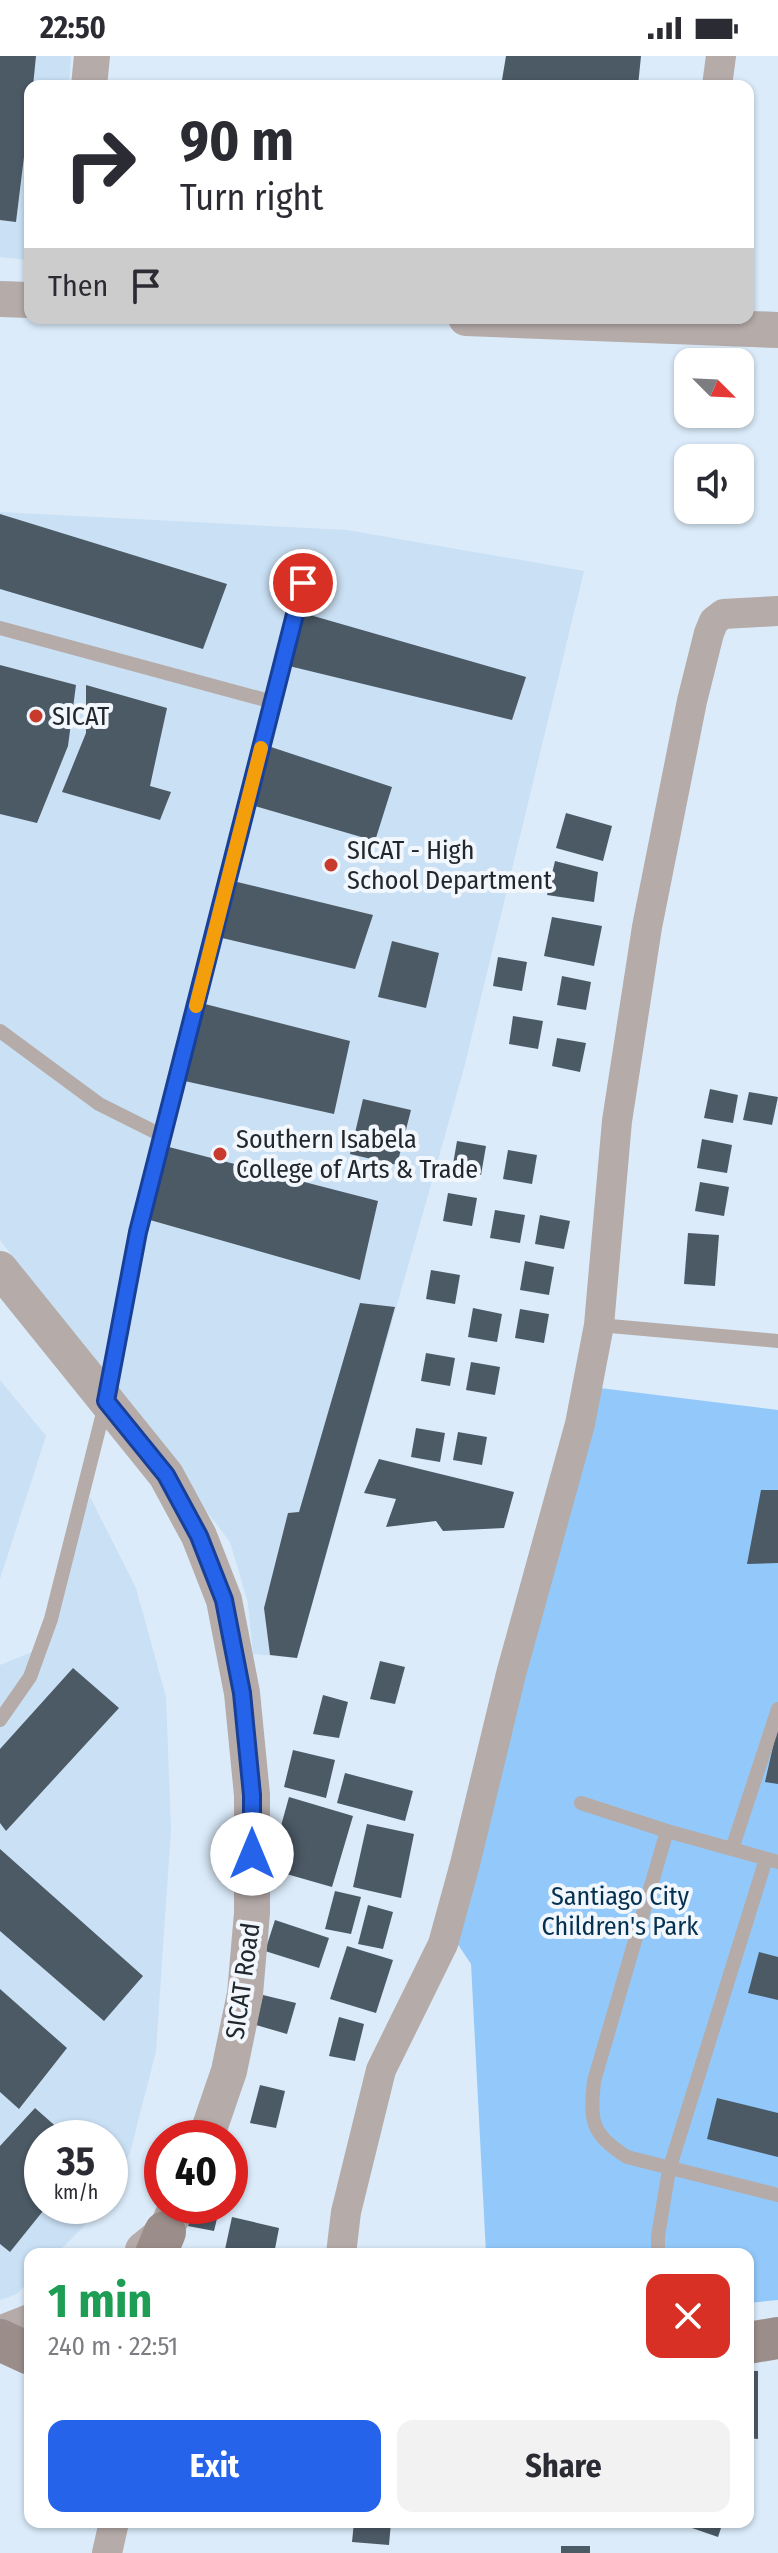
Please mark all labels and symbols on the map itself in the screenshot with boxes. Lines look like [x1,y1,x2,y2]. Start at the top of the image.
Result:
north arrow [674,348,754,428]
pin [269,549,337,617]
place label: SICAT [52,701,109,732]
marker: SICAT [27,707,45,725]
place label: SICAT - High School Department [347,835,552,896]
marker: SICAT - High School Department [322,856,340,874]
place label: Southern Isabela College of Arts & Trade [236,1124,478,1185]
marker: Southern Isabela College of Arts & Trade [211,1145,229,1163]
position arrow [210,1812,294,1896]
park label: Santiago City Children's Park [542,1881,699,1942]
street label: SICAT Road [219,1921,267,2041]
speed limit sign: 40 [144,2120,248,2224]

